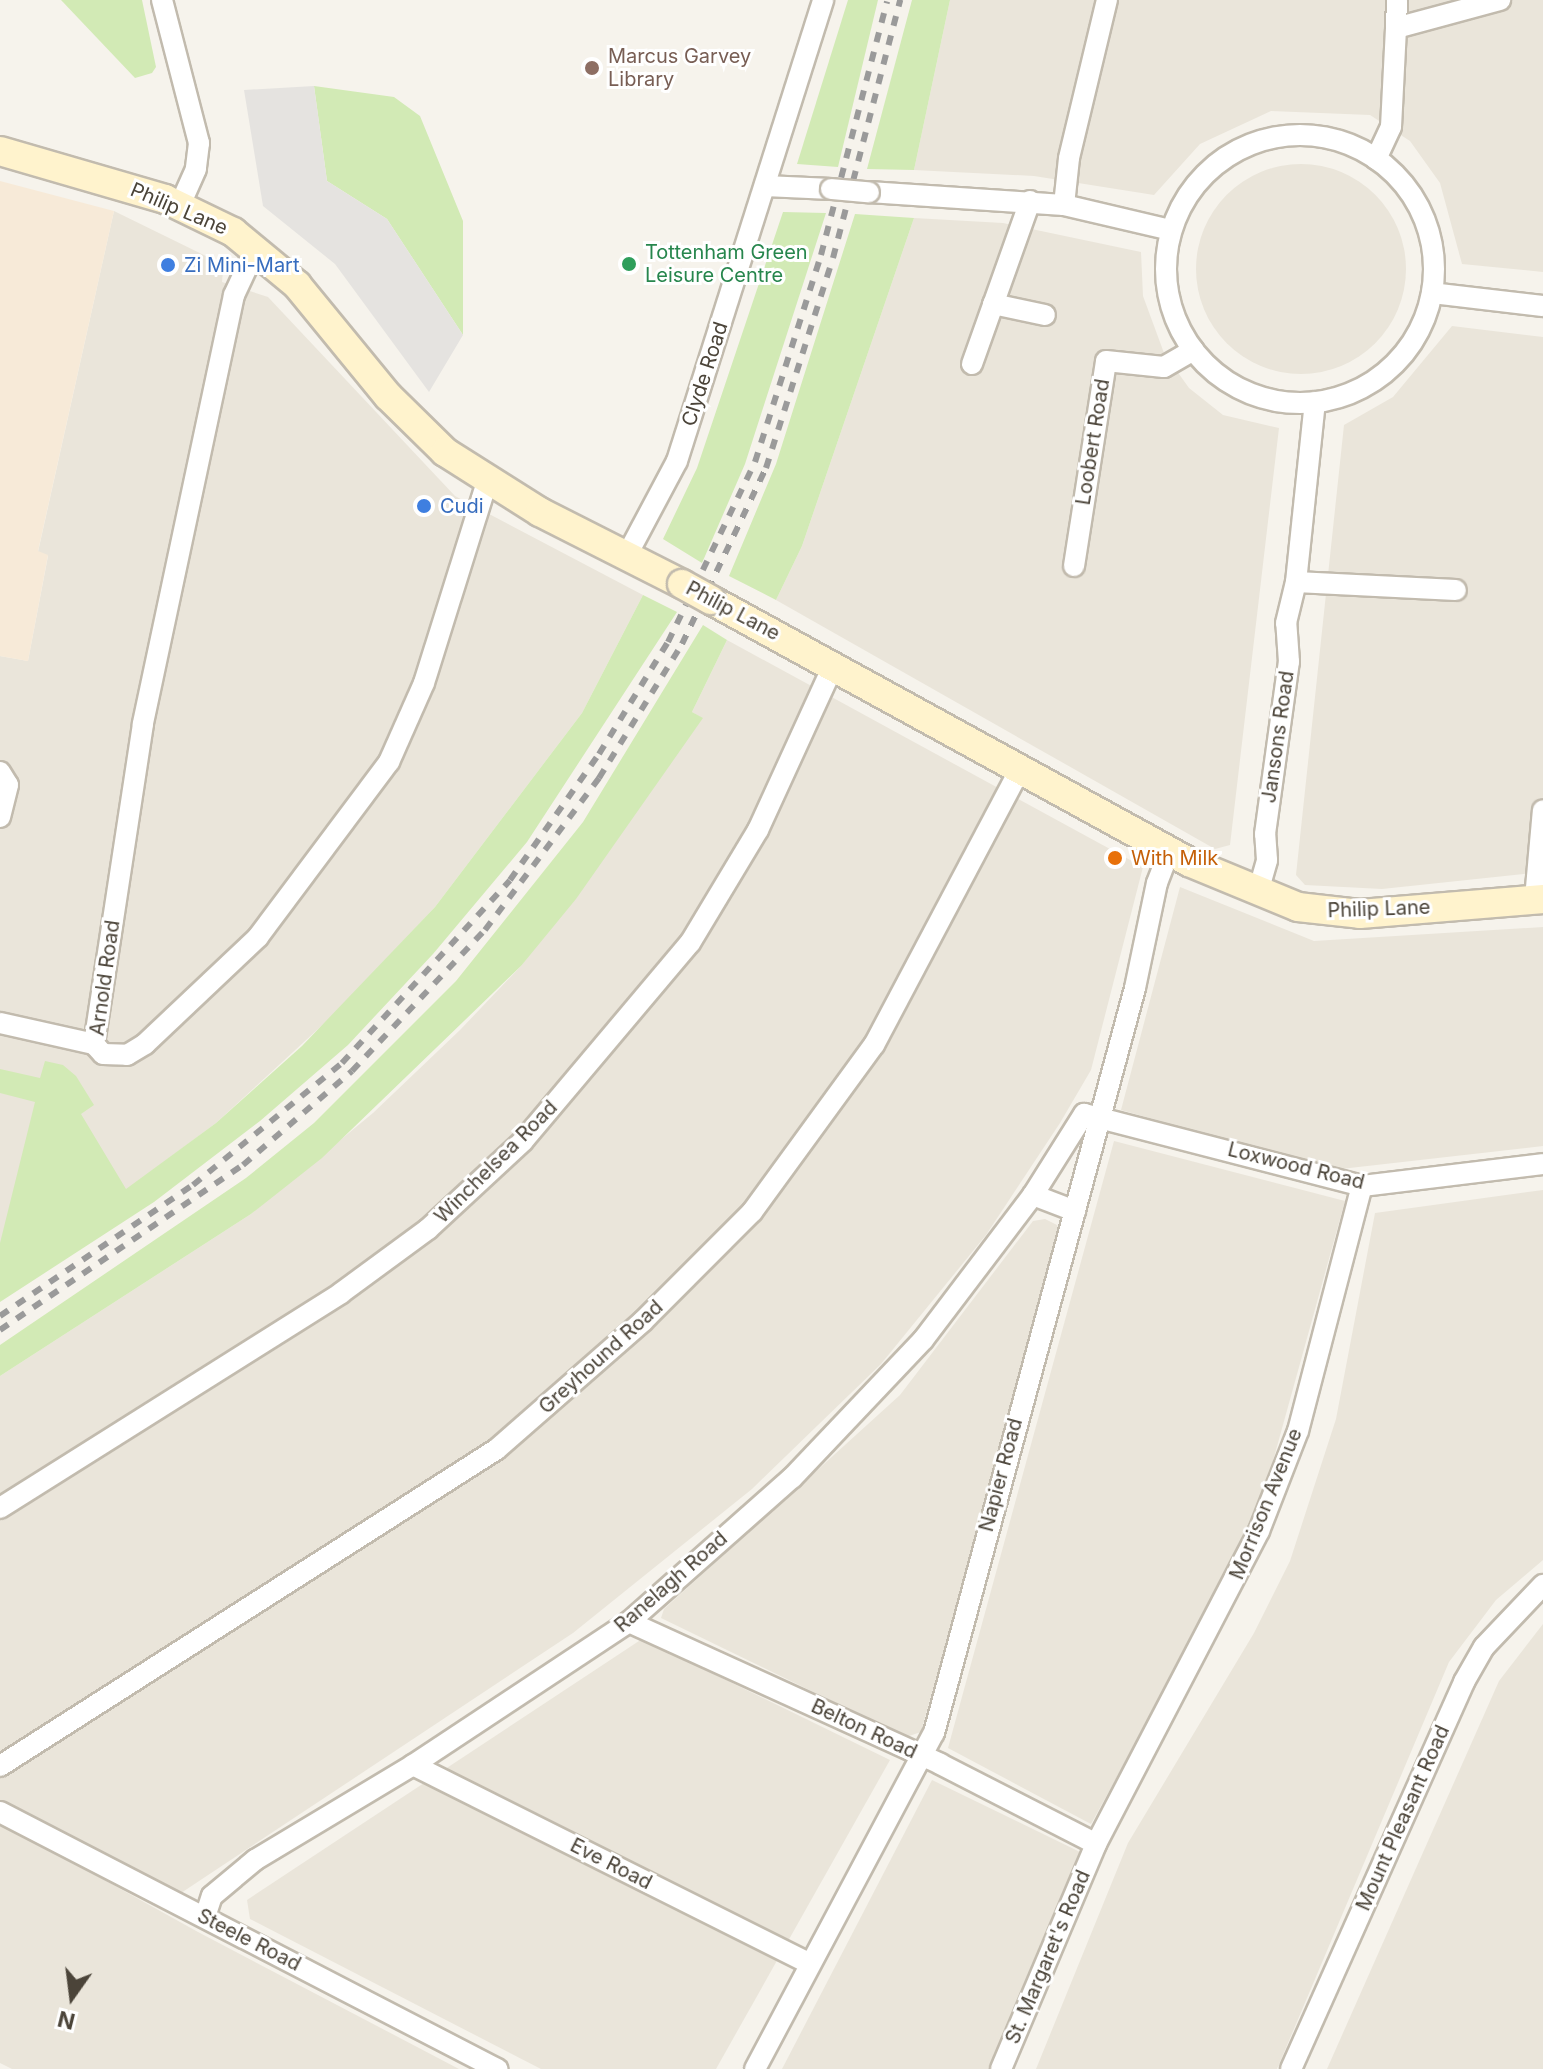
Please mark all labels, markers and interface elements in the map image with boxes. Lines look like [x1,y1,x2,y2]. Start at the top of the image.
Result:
place label: Marcus Garvey Library [608,44,751,91]
marker: Marcus Garvey Library [583,59,601,77]
street label: Philip Lane [127,178,231,240]
place label: Tottenham Green Leisure Centre [645,240,808,287]
place label: Zi Mini-Mart [184,253,299,277]
marker: Tottenham Green Leisure Centre [620,255,638,273]
marker: Zi Mini-Mart [159,256,177,274]
street label: Clyde Road [677,319,733,429]
street label: Loobert Road [1071,377,1115,507]
place label: Cudi [440,494,484,518]
marker: Cudi [415,497,433,515]
street label: Philip Lane [682,576,784,646]
street label: Jansons Road [1257,669,1299,805]
place label: With Milk [1131,846,1218,870]
marker: With Milk [1106,849,1124,867]
street label: Philip Lane [1327,895,1431,923]
street label: Arnold Road [85,919,125,1037]
street label: Winchelsea Road [430,1096,562,1228]
street label: Loxwood Road [1225,1137,1367,1195]
street label: Greyhound Road [534,1295,668,1419]
street label: Napier Road [974,1416,1028,1534]
street label: Morrison Avenue [1225,1425,1307,1583]
street label: Ranelagh Road [610,1527,732,1637]
street label: Belton Road [807,1694,921,1764]
street label: Mount Pleasant Road [1351,1721,1455,1915]
street label: Eve Road [566,1833,656,1895]
street label: St. Margaret's Road [1001,1866,1095,2048]
street label: Steele Road [193,1904,305,1976]
north arrow [32,1957,112,2037]
text: N [55,2006,77,2035]

